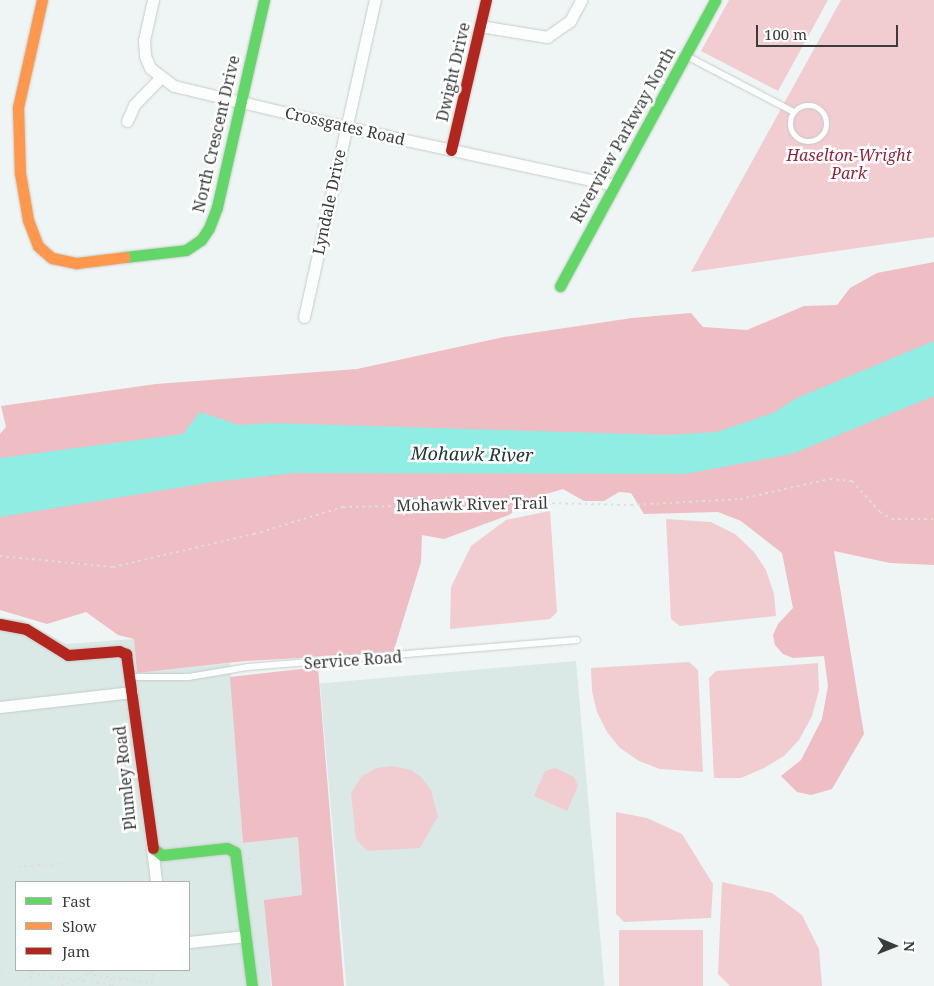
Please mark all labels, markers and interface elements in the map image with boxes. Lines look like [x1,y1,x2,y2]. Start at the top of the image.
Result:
scale bar [759,15,902,47]
street label: Dwight Drive [432,21,474,123]
text: 100 m [764,24,807,44]
street label: Riverview Parkway North [567,44,679,226]
street label: North Crescent Drive [189,54,243,214]
street label: Crossgates Road [283,103,407,149]
park label: Haselton-Wright Park [786,145,912,183]
street label: Lyndale Drive [308,147,350,257]
water label: Mohawk River [411,442,533,466]
street label: Mohawk River Trail [396,493,548,515]
street label: Service Road [303,647,403,673]
street label: Plumley Road [110,725,140,831]
legend [15,881,190,971]
text: Fast [62,891,91,911]
text: Slow [62,916,96,936]
north arrow [869,921,919,971]
text: Jam [62,941,90,961]
text: N [900,941,919,952]

